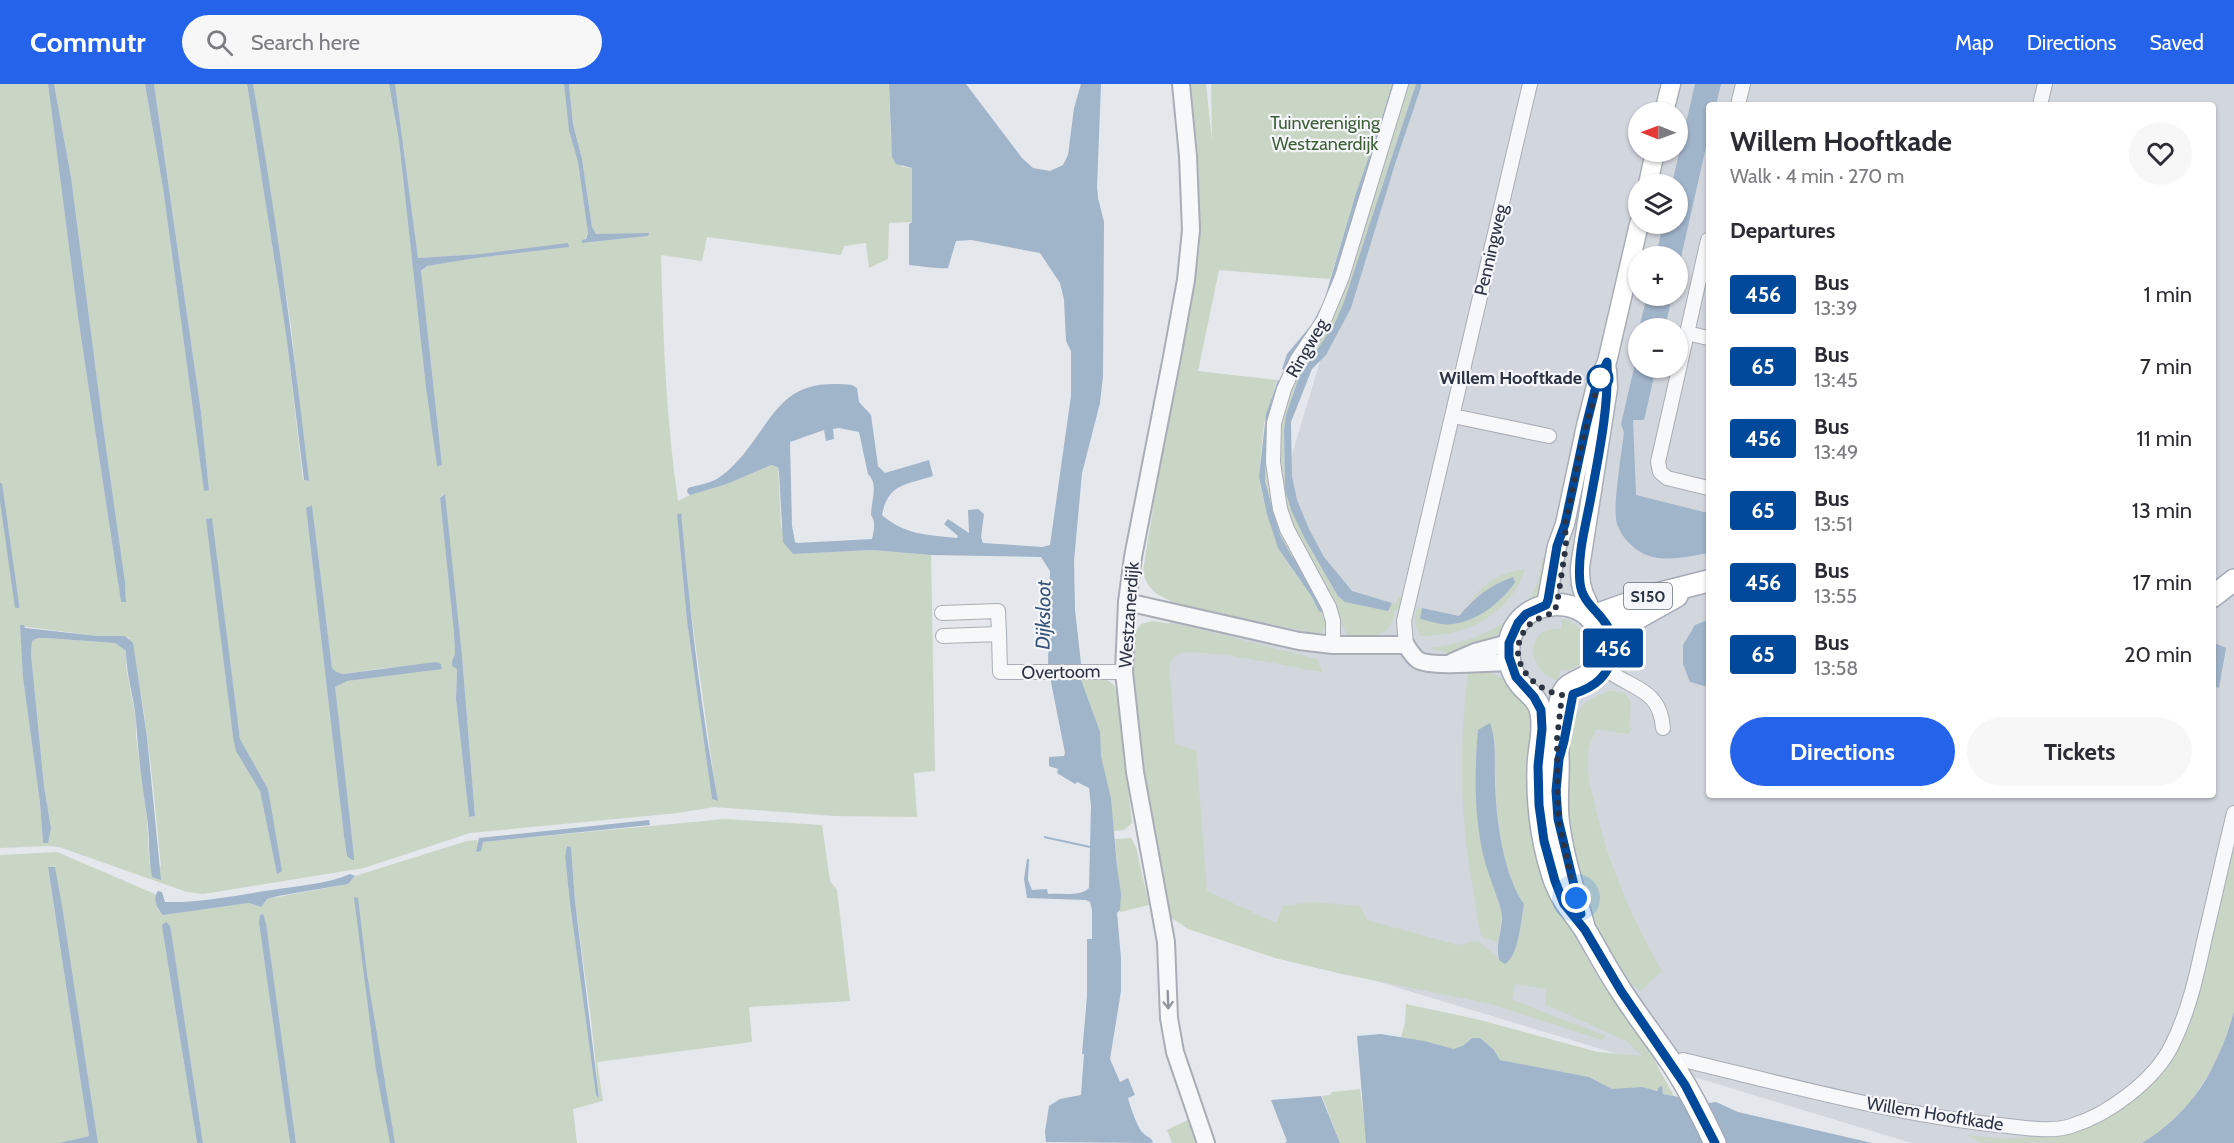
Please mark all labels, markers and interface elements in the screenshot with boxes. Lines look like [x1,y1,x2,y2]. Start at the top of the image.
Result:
search box [182,15,602,69]
text: Commutr [30,25,146,59]
icon: search [203,26,236,59]
text: Search here [251,29,360,56]
text: Map [1955,30,1994,55]
text: Directions [2027,30,2116,55]
text: Saved [2149,30,2204,55]
north arrow [1628,102,1688,162]
map controls [1628,102,1688,378]
park label: Tuinvereniging Westzanerdijk [1270,112,1381,155]
button: heart [2129,122,2192,185]
text: Willem Hooftkade [1730,124,1952,158]
text: Walk · 4 min · 270 m [1730,164,1904,188]
button: layers [1628,174,1688,234]
street label: Penningweg [1470,201,1512,298]
text: Departures [1730,217,1835,244]
button: + [1628,246,1688,306]
text: Bus [1814,269,1849,296]
text: 1 min [2144,281,2192,308]
text: 456 [1745,282,1781,307]
text: 13:39 [1814,296,1858,320]
street label: Ringweg [1281,314,1333,382]
button: − [1628,318,1688,378]
text: Bus [1814,341,1849,368]
text: 7 min [2140,353,2192,380]
text: 65 [1751,354,1775,379]
marker: Willem Hooftkade [1587,365,1613,391]
place label: Willem Hooftkade [1439,367,1582,389]
text: 13:45 [1814,368,1858,392]
text: Bus [1814,413,1849,440]
text: 11 min [2136,425,2192,452]
text: 456 [1745,426,1781,451]
text: 13:49 [1814,440,1858,464]
text: Bus [1814,485,1849,512]
text: 13 min [2132,497,2192,524]
text: 65 [1751,498,1775,523]
text: 13:51 [1814,512,1853,536]
text: Bus [1814,557,1849,584]
street label: Westzanerdijk [1114,560,1144,669]
text: 17 min [2133,569,2192,596]
text: 456 [1745,570,1781,595]
water label: Dijksloot [1030,579,1056,650]
road number: S150 [1624,583,1672,609]
text: 13:55 [1814,584,1857,608]
line badge: 456 [1578,628,1648,668]
text: Bus [1814,629,1849,656]
text: 456 [1595,636,1631,661]
text: 20 min [2124,641,2192,668]
text: 65 [1751,642,1775,667]
text: 13:58 [1814,656,1858,680]
street label: Overtoom [1021,660,1101,684]
button: Directions [1730,717,1955,786]
button: Tickets [1967,717,2192,786]
your location [1561,883,1591,913]
one-way arrow [1163,989,1174,1009]
street label: Willem Hooftkade [1865,1092,2005,1136]

